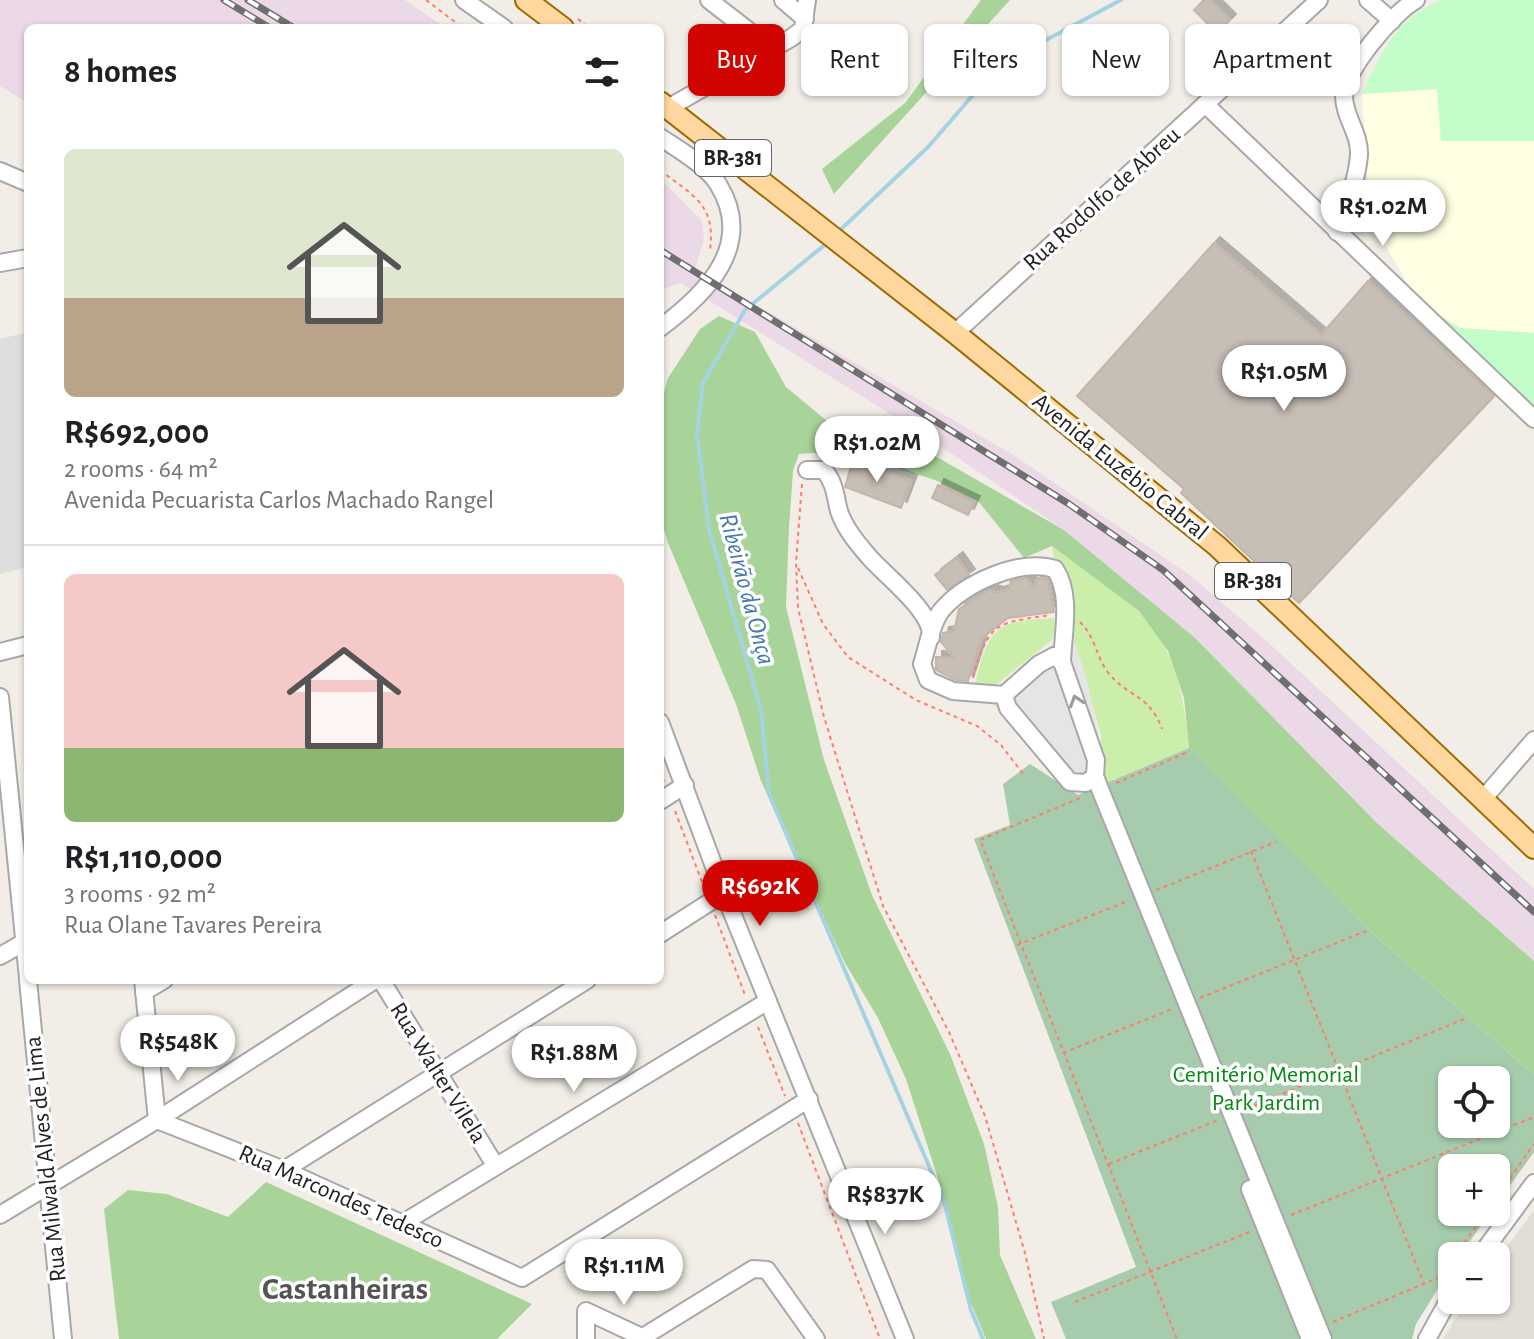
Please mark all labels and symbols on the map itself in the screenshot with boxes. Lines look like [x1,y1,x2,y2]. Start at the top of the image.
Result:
street label: Rua Rodolfo de Abreu [1019,123,1185,275]
road number: BR-381 [695,140,771,176]
pin: R$1.02M [1309,180,1457,248]
pin: R$1.05M [1210,345,1358,413]
street label: Avenida Euzébio Cabral [1028,389,1212,545]
pin: R$1.02M [803,416,951,484]
water label: Ribeirão da Onça [714,510,780,668]
road number: BR-381 [1215,563,1291,599]
one-way arrow [1070,695,1086,709]
pin: R$692K [695,860,825,928]
street label: Rua Walter Vilela [385,998,491,1148]
pin: R$548K [113,1015,243,1083]
pin: R$1.88M [500,1026,648,1094]
street label: Rua Milwald Alves de Lima [21,1035,71,1283]
park label: Cemitério Memorial Park Jardim [1173,1063,1359,1115]
street label: Rua Marcondes Tedesco [235,1141,447,1253]
pin: R$837K [820,1168,950,1236]
pin: R$1.11M [550,1239,698,1307]
district label: Castanheiras [262,1273,428,1305]

